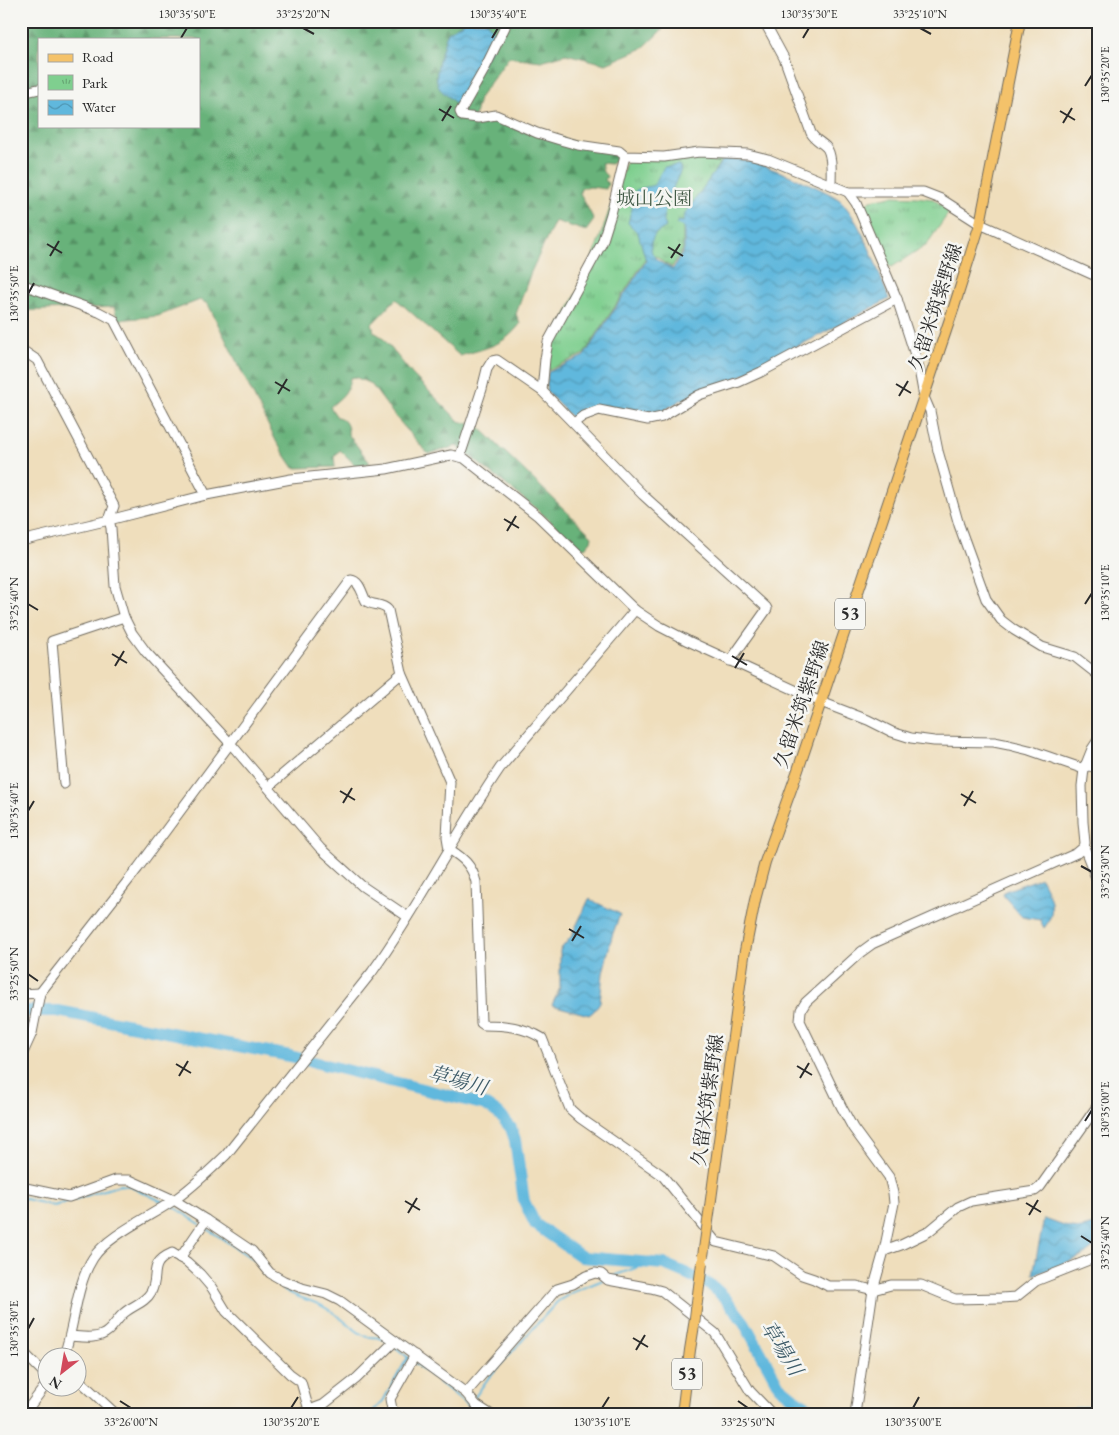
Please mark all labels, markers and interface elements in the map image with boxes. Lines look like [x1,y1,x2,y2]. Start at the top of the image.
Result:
text: 130°35'50"E [159,6,216,22]
text: 33°25'20"N [276,6,330,22]
text: 130°35'40"E [470,6,527,22]
text: 130°35'30"E [781,6,838,22]
text: 33°25'10"N [893,6,947,22]
legend [38,38,200,128]
text: 130°35'20"E [1097,46,1113,103]
text: Road [82,47,114,66]
text: Park [82,73,109,92]
text: Water [82,97,116,116]
park label: 城山公園 [616,186,692,211]
street label: 久留米筑紫野線 [903,240,968,374]
text: 130°35'50"E [6,265,22,322]
text: 130°35'10"E [1097,564,1113,621]
text: 33°25'40"N [6,577,22,631]
road number: 53 [835,598,865,630]
street label: 久留米筑紫野線 [768,637,835,771]
text: 130°35'40"E [6,782,22,839]
text: 33°25'30"N [1097,845,1113,899]
text: 33°25'50"N [6,947,22,1001]
street label: 久留米筑紫野線 [686,1032,729,1168]
water label: 草場川 [426,1059,492,1101]
text: 130°35'00"E [1097,1081,1113,1138]
text: 33°25'40"N [1097,1216,1113,1270]
text: 130°35'30"E [6,1300,22,1357]
water label: 草場川 [755,1316,810,1382]
north arrow [38,1348,88,1398]
road number: 53 [672,1358,702,1390]
text: N [45,1372,65,1394]
text: 33°26'00"N [104,1414,158,1430]
text: 130°35'20"E [263,1414,320,1430]
text: 130°35'10"E [574,1414,631,1430]
text: 33°25'50"N [721,1414,775,1430]
text: 130°35'00"E [885,1414,942,1430]

